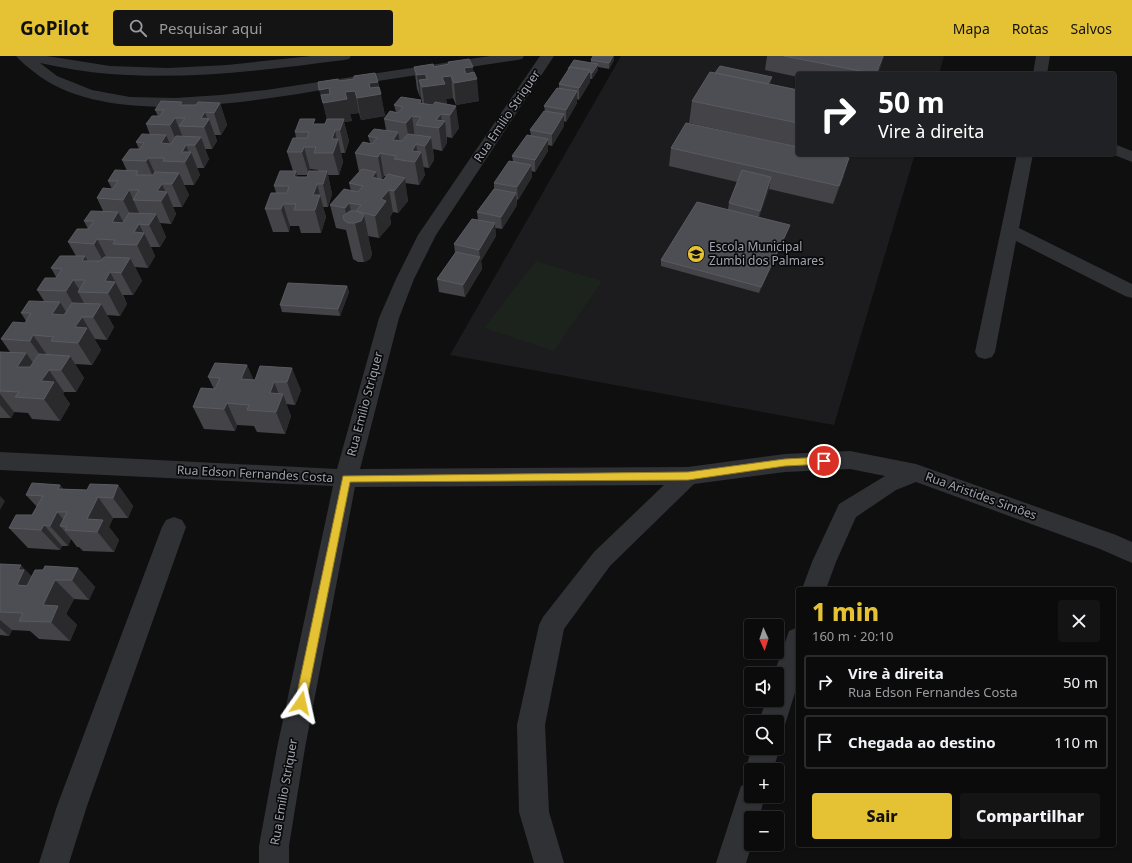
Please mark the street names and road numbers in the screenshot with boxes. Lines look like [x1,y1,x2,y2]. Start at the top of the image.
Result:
street label: Rua Emilio Striquer [469,66,544,165]
street label: Rua Emilio Striquer [342,350,387,458]
street label: Rua Edson Fernandes Costa [176,461,334,486]
street label: Rua Aristides Simões [923,467,1039,524]
street label: Rua Emilio Striquer [266,737,301,846]

